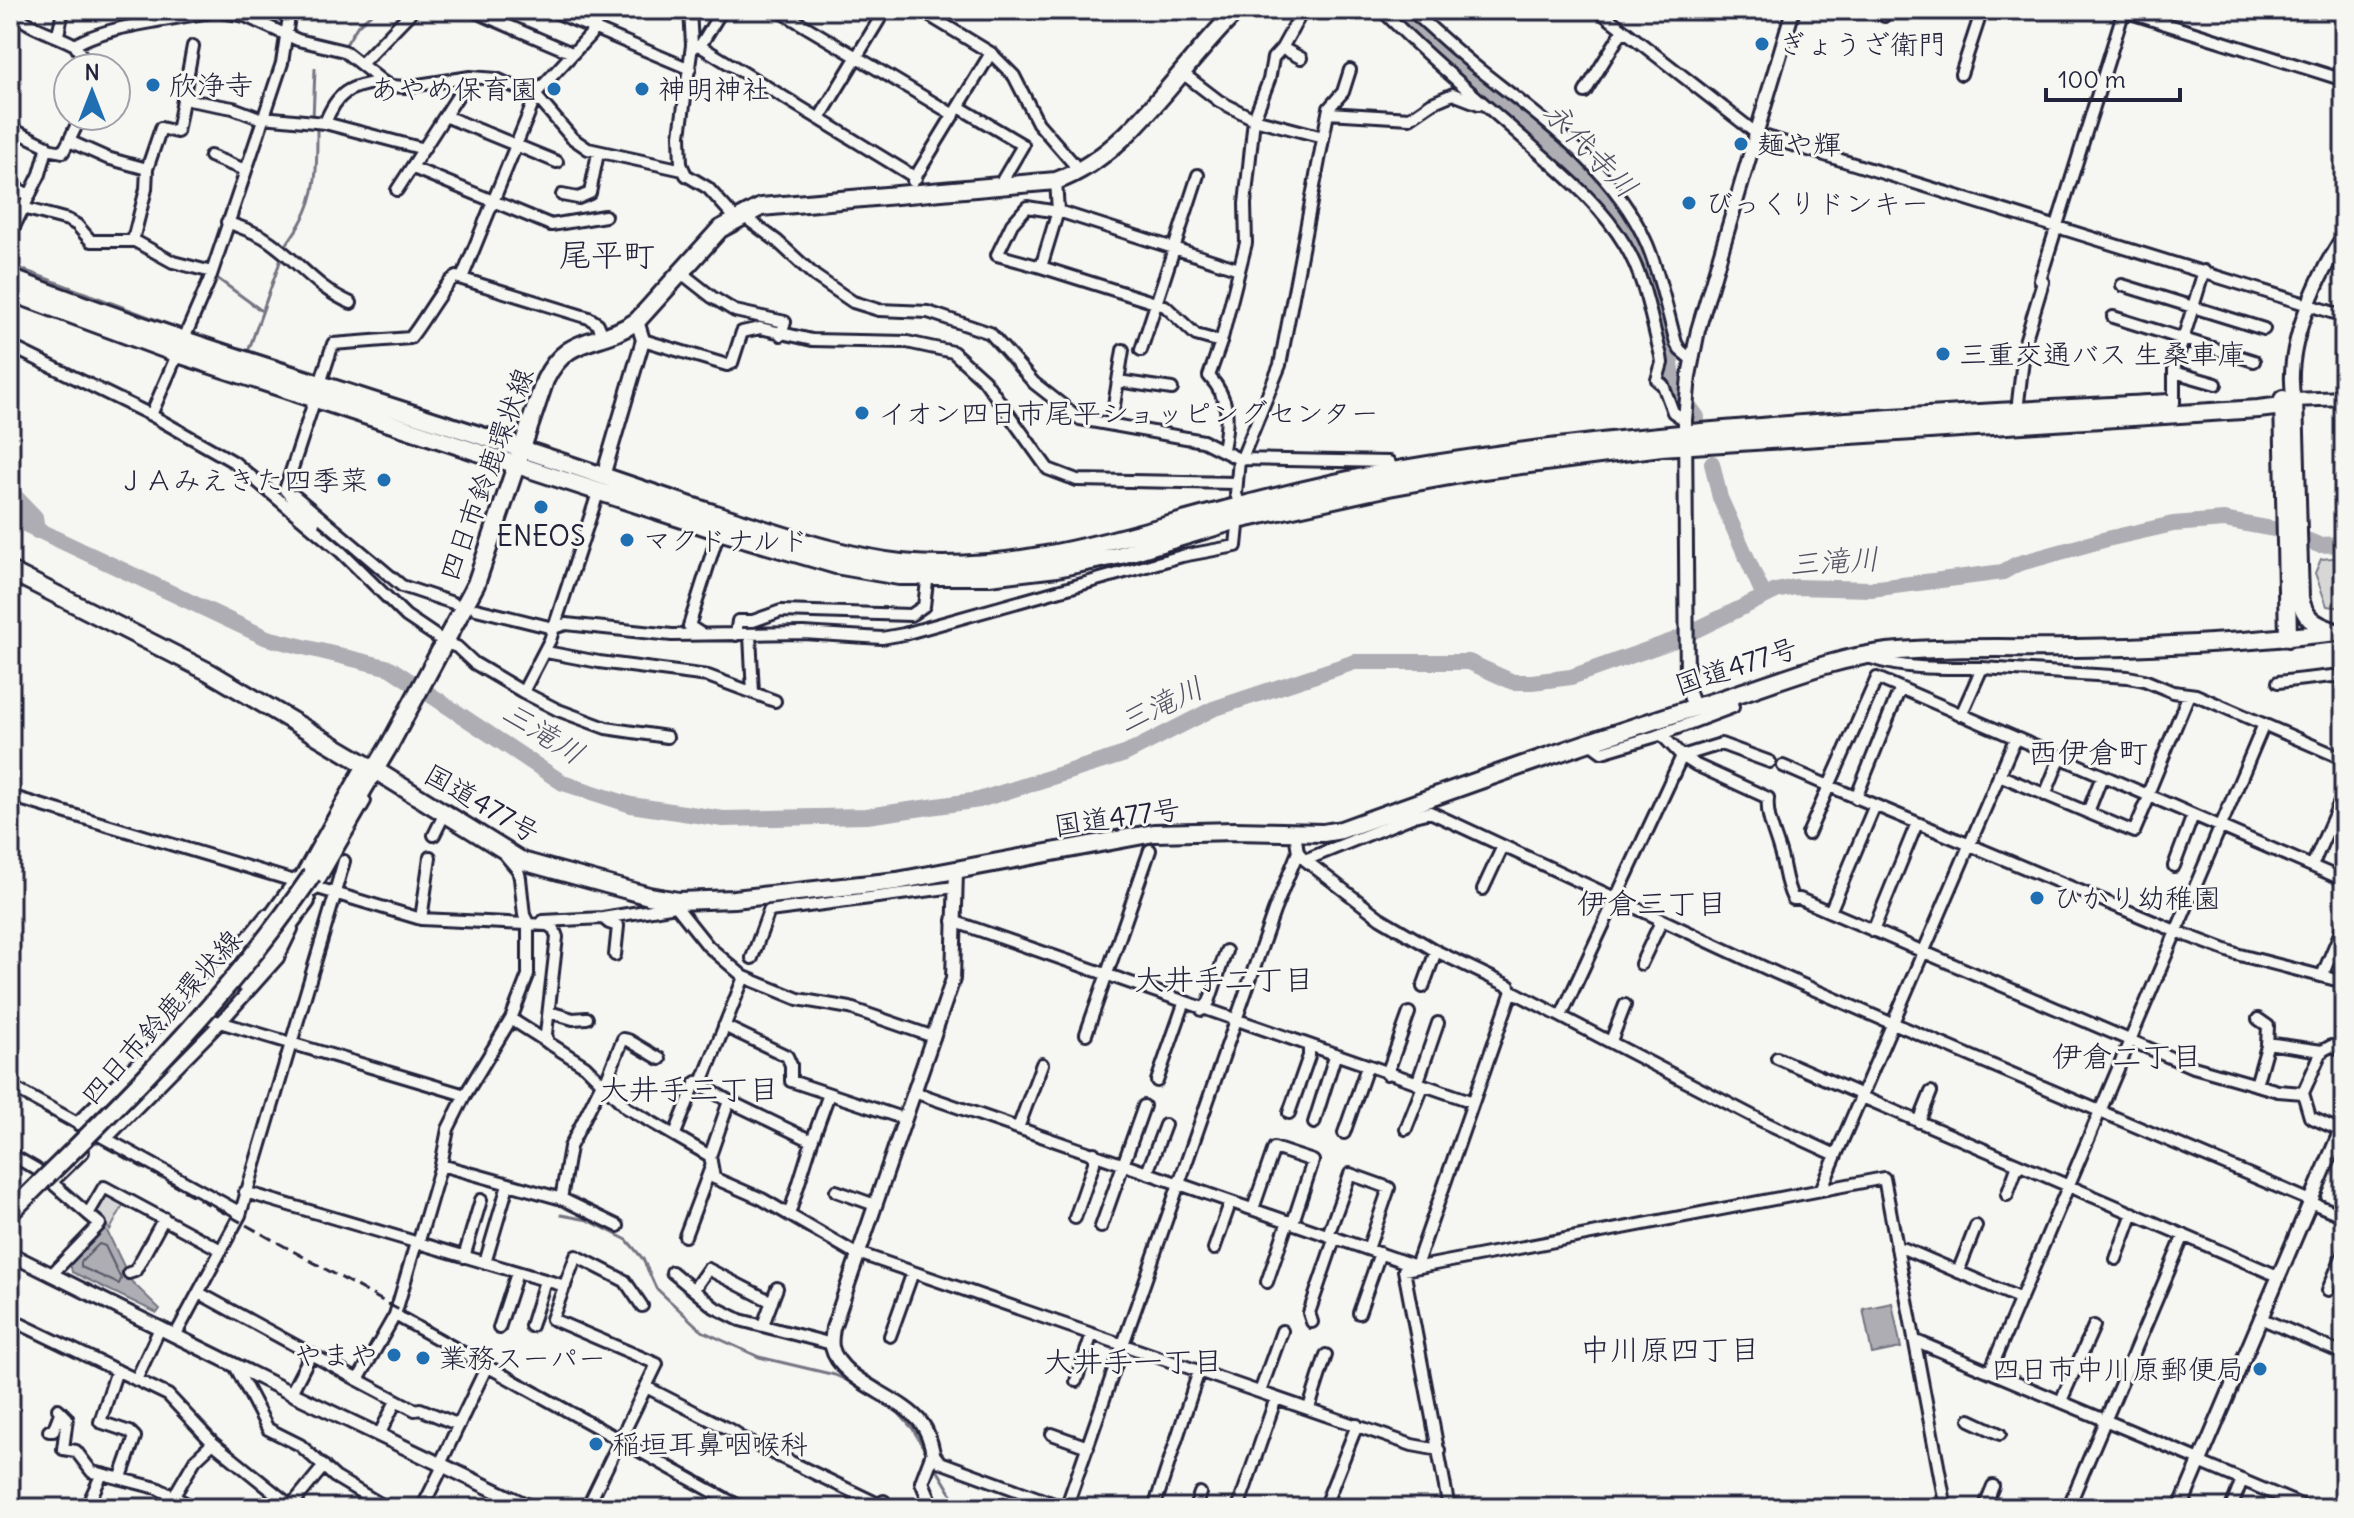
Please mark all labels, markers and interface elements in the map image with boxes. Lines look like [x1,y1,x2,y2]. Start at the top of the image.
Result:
place label: ぎょうざ衛門 [1778,26,1946,62]
marker: ぎょうざ衛門 [1753,35,1771,53]
north arrow [52,52,132,132]
scale bar [2046,52,2180,102]
text: N [84,58,100,86]
text: 100 m [2058,64,2126,94]
place label: 欣浄寺 [169,67,253,103]
place label: あやめ保育園 [370,71,538,107]
place label: 神明神社 [658,71,770,107]
marker: 欣浄寺 [144,76,162,94]
marker: あやめ保育園 [545,80,563,98]
marker: 神明神社 [633,80,651,98]
water label: 永代寺川 [1535,93,1646,206]
place label: 麺や輝 [1757,126,1841,162]
marker: 麺や輝 [1732,135,1750,153]
place label: びっくりドンキー [1705,185,1929,221]
marker: びっくりドンキー [1680,194,1698,212]
district label: 尾平町 [559,234,655,275]
place label: 三重交通バス 生桑車庫 [1959,336,2246,372]
marker: 三重交通バス 生桑車庫 [1934,345,1952,363]
street label: 四日市鈴鹿環状線 [431,363,541,585]
place label: イオン四日市尾平ショッピングセンター [878,395,1379,431]
marker: イオン四日市尾平ショッピングセンター [853,404,871,422]
place label: ＪＡみえきた四季菜 [117,462,368,498]
marker: ＪＡみえきた四季菜 [375,471,393,489]
marker: ENEOS [532,498,550,516]
place label: ENEOS [496,518,586,554]
place label: マクドナルド [643,522,809,558]
marker: マクドナルド [618,531,636,549]
water label: 三滝川 [1788,539,1880,583]
street label: 国道477号 [1670,629,1802,703]
water label: 三滝川 [1112,668,1209,740]
water label: 三滝川 [495,692,592,772]
district label: 西伊倉町 [2028,733,2148,771]
street label: 国道477号 [418,756,546,850]
street label: 国道477号 [1051,790,1183,844]
place label: ひかり幼稚園 [2053,880,2221,916]
district label: 伊倉三丁目 [1577,884,1727,922]
marker: ひかり幼稚園 [2028,889,2046,907]
street label: 四日市鈴鹿環状線 [73,922,249,1112]
district label: 大井手二丁目 [1134,960,1314,998]
district label: 伊倉二丁目 [2052,1037,2202,1075]
district label: 大井手三丁目 [599,1070,779,1108]
district label: 中川原四丁目 [1580,1330,1760,1368]
place label: やまや [294,1337,378,1373]
place label: 業務スーパー [439,1340,606,1376]
district label: 大井手一丁目 [1043,1342,1223,1380]
marker: やまや [385,1346,403,1364]
marker: 業務スーパー [414,1349,432,1367]
place label: 四日市中川原郵便局 [1992,1351,2244,1387]
marker: 四日市中川原郵便局 [2251,1360,2269,1378]
place label: 稲垣耳鼻咽喉科 [612,1426,808,1462]
marker: 稲垣耳鼻咽喉科 [587,1435,605,1453]

